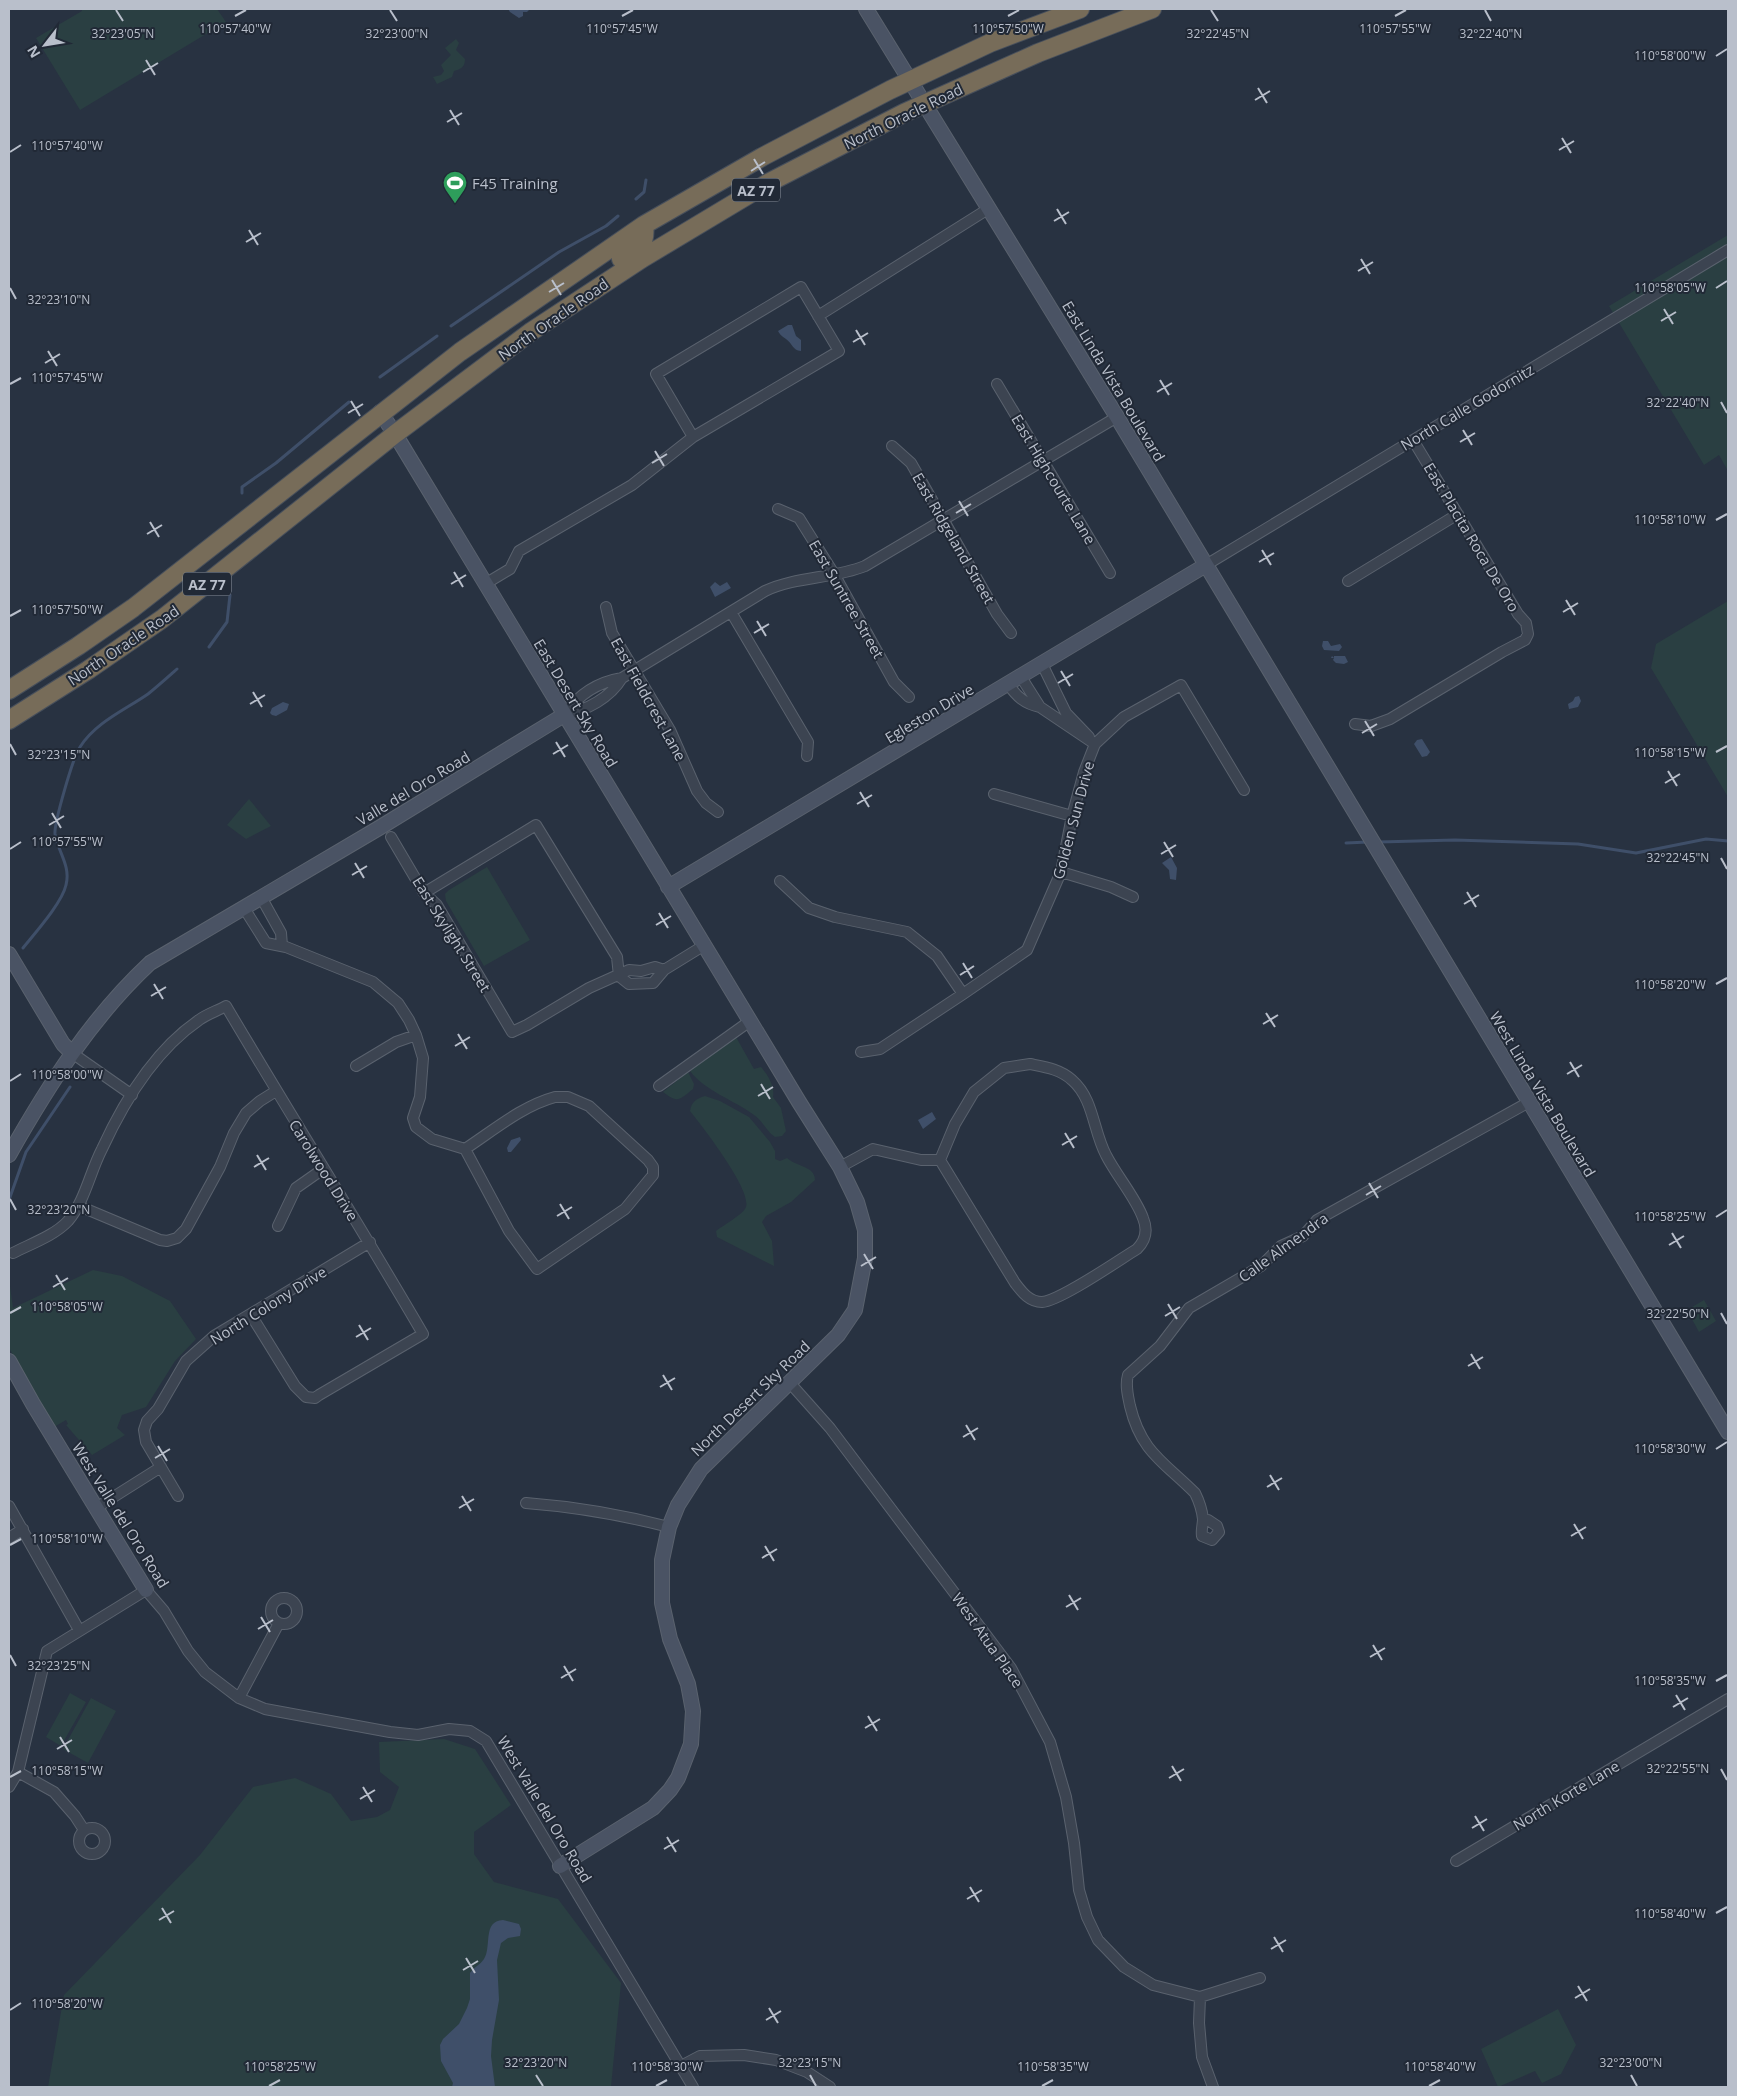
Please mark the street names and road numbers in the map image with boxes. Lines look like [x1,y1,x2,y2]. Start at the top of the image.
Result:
street label: North Oracle Road [840,78,966,154]
road number: AZ 77 [732,178,780,202]
street label: North Oracle Road [494,273,612,365]
street label: East Linda Vista Boulevard [1058,297,1170,465]
street label: North Calle Godornitz [1397,359,1537,455]
street label: East Highcourte Lane [1007,410,1101,548]
street label: East Placita Roca De Oro [1420,459,1524,615]
street label: East Ridgeland Street [908,469,1000,607]
street label: East Suntree Street [805,536,889,662]
road number: AZ 77 [183,572,231,596]
street label: North Oracle Road [63,600,183,690]
street label: East Fieldcrest Lane [607,634,691,764]
street label: East Desert Sky Road [530,635,622,771]
street label: Egleston Drive [881,679,977,747]
street label: Valle del Oro Road [353,746,473,830]
street label: Golden Sun Drive [1048,759,1098,881]
street label: East Skylight Street [408,872,496,996]
street label: West Linda Vista Boulevard [1486,1008,1600,1180]
street label: Carolwood Drive [285,1115,363,1225]
street label: Calle Almendra [1234,1208,1332,1286]
street label: North Colony Drive [206,1261,330,1349]
street label: North Desert Sky Road [686,1336,814,1460]
street label: West Valle del Oro Road [68,1439,174,1591]
street label: West Atua Place [948,1589,1028,1691]
street label: West Valle del Oro Road [493,1732,597,1886]
street label: North Korte Lane [1509,1755,1623,1835]

